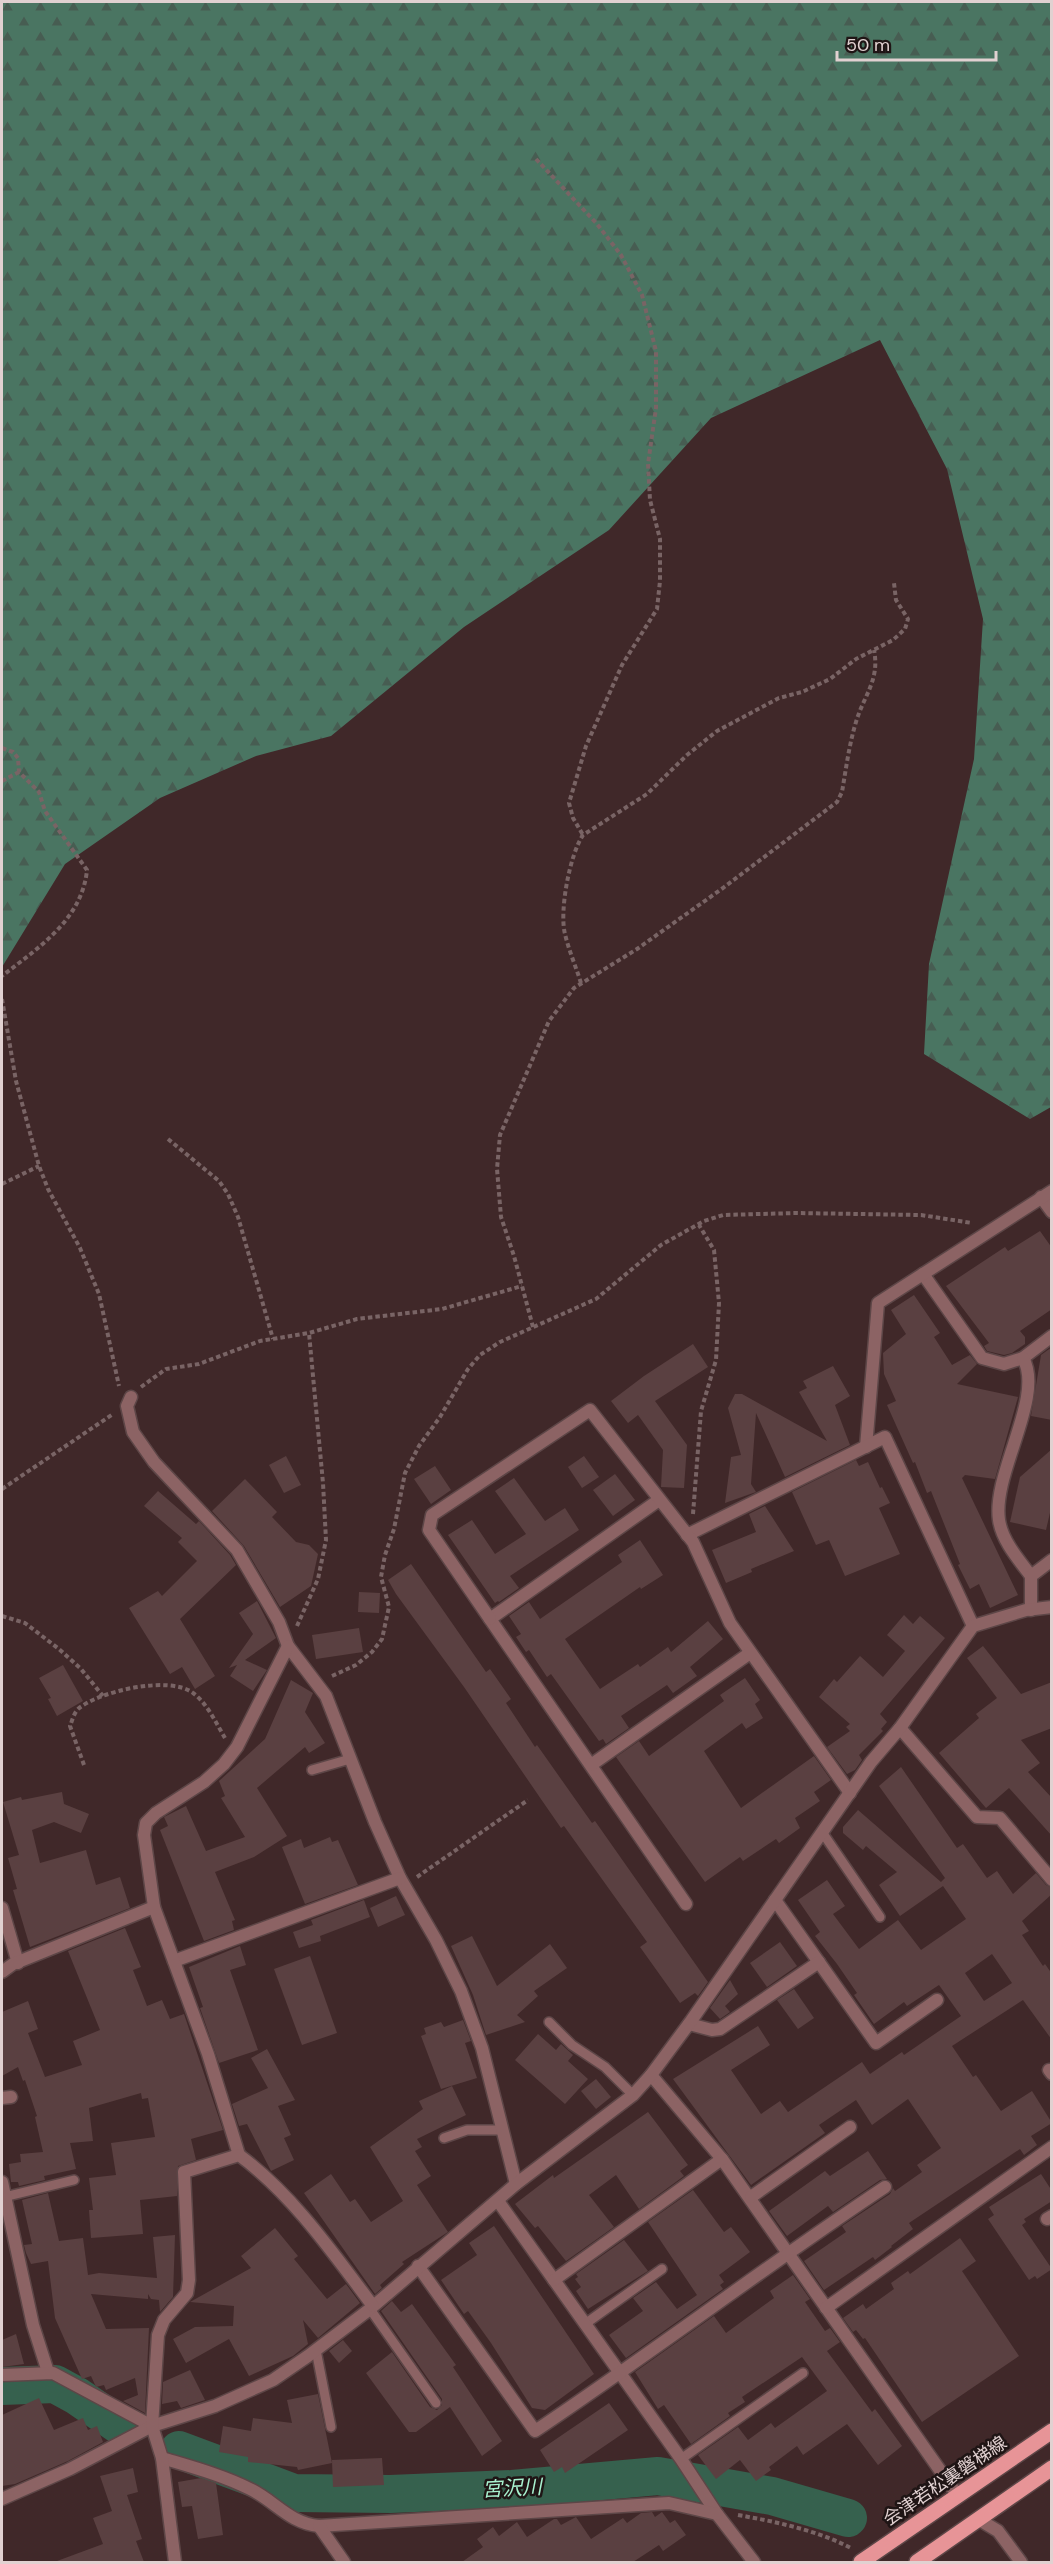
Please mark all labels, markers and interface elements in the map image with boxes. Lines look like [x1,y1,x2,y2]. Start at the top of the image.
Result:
scale bar [837,24,996,62]
text: 50 m [846,33,890,57]
street label: 会津若松裏磐梯線 [879,2431,1011,2531]
water label: 宮沢川 [481,2473,545,2503]

